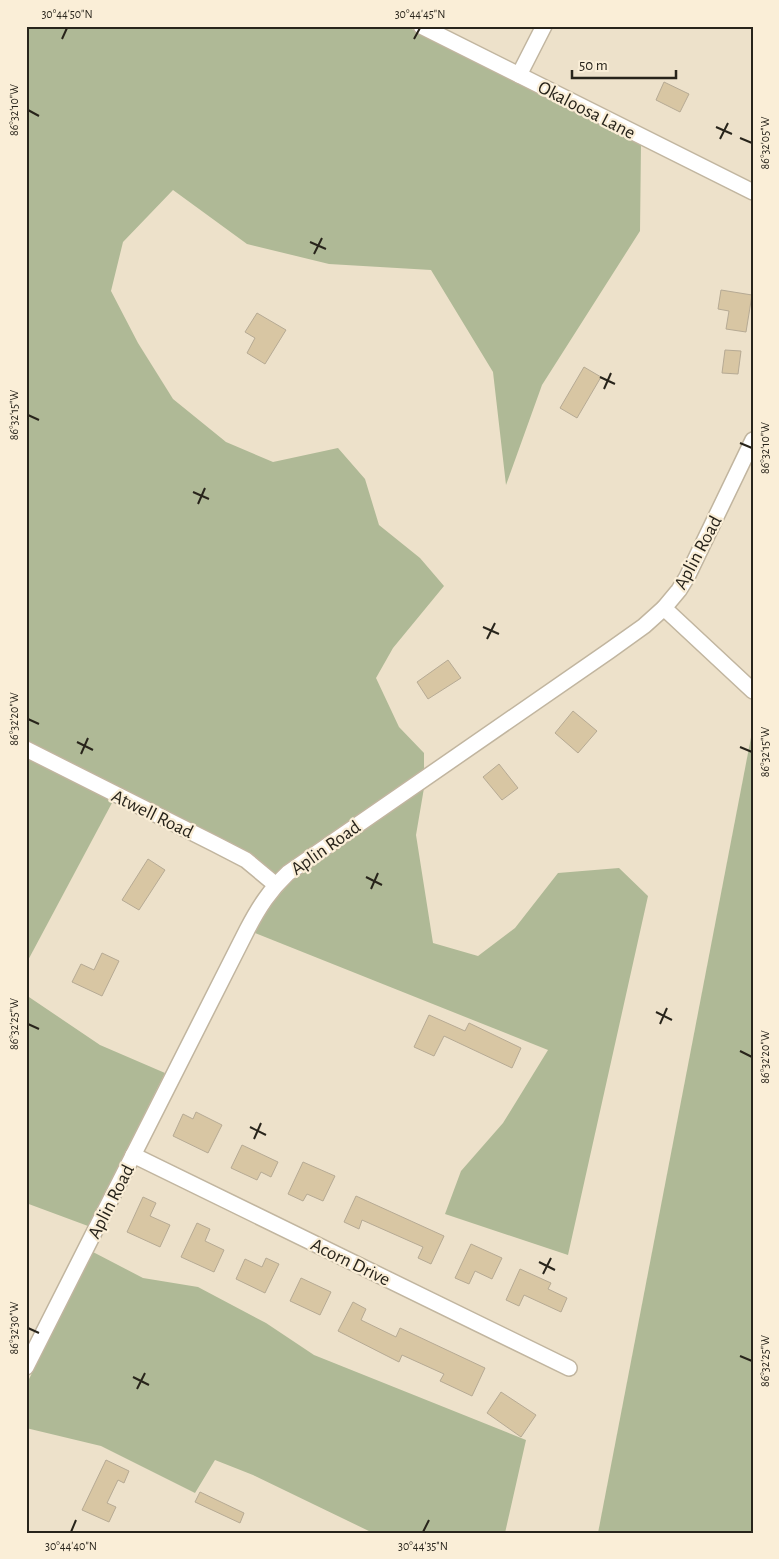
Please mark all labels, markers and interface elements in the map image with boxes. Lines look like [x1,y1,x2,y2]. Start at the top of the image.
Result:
text: 30°44'50"N [41,8,93,20]
text: 30°44'45"N [395,8,445,20]
scale bar [572,48,675,80]
text: 50 m [579,58,608,73]
street label: Okaloosa Lane [535,78,638,143]
text: 86°32'10"W [8,84,20,136]
text: 86°32'05"W [759,116,771,169]
text: 86°32'15"W [8,389,20,440]
text: 86°32'10"W [759,422,771,474]
street label: Aplin Road [671,513,726,593]
text: 86°32'20"W [8,692,20,746]
text: 86°32'15"W [759,726,771,777]
street label: Atwell Road [109,786,196,842]
street label: Aplin Road [288,817,364,879]
text: 86°32'25"W [8,998,20,1050]
text: 86°32'20"W [759,1030,771,1084]
street label: Aplin Road [85,1161,138,1242]
street label: Acorn Drive [308,1235,393,1290]
text: 86°32'30"W [8,1301,20,1354]
text: 86°32'25"W [759,1335,771,1387]
text: 30°44'40"N [45,1540,97,1552]
text: 30°44'35"N [398,1540,448,1552]

